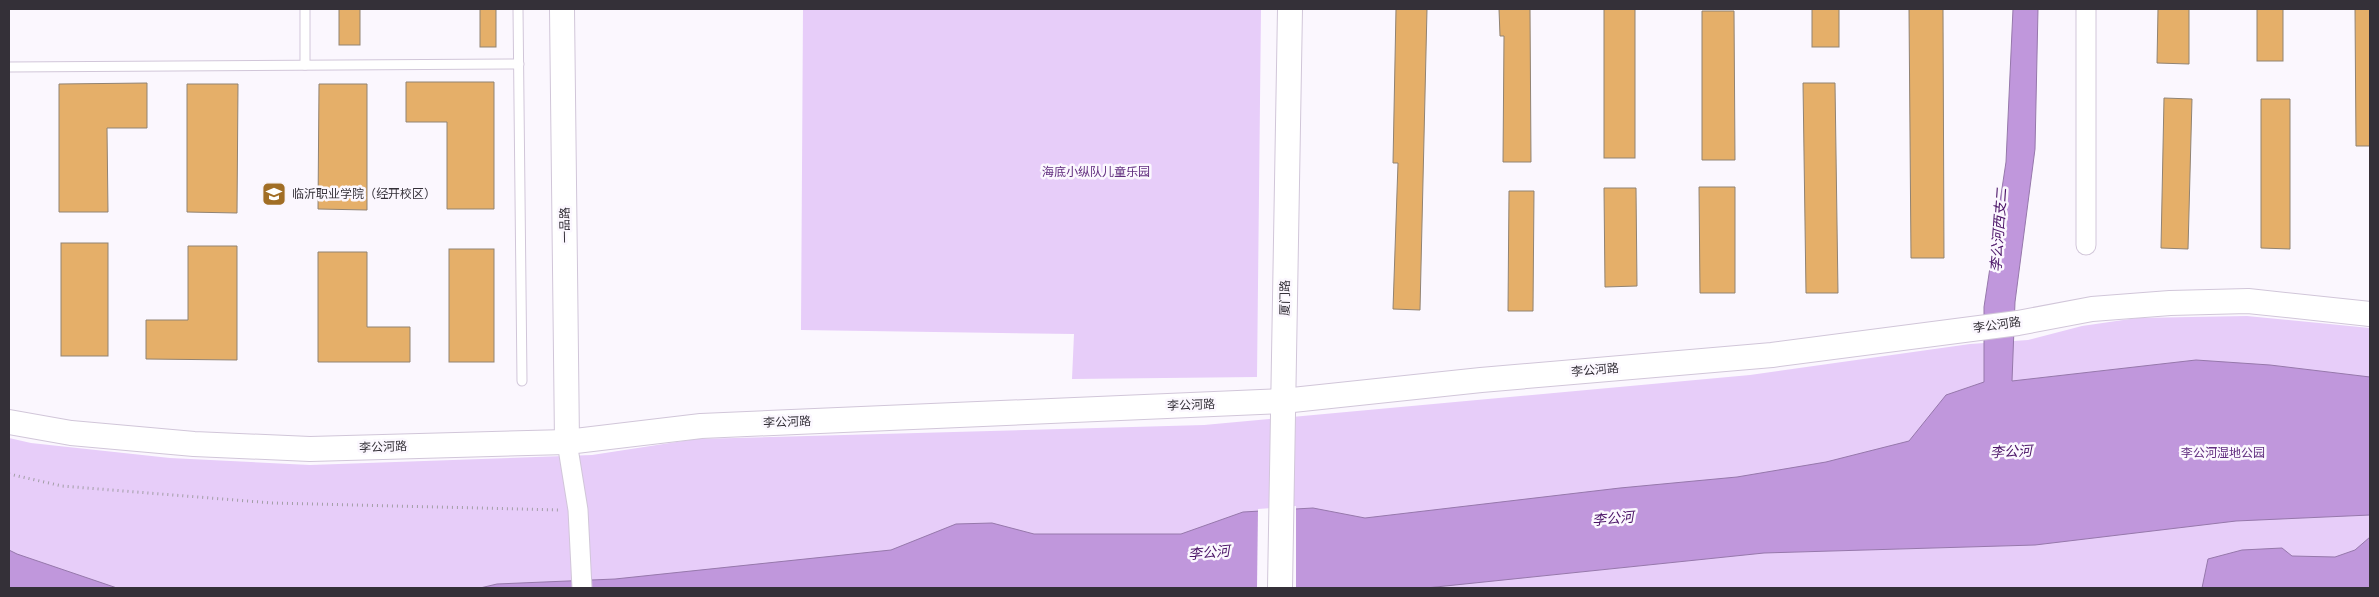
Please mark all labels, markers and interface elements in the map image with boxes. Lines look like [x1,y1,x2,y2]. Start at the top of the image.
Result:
park label: 海底小纵队儿童乐园 [1042,164,1150,180]
school or university icon: 临沂职业学院（经开校区） [261,181,287,207]
place label: 临沂职业学院（经开校区） [292,186,436,202]
water label: 李公河西支二 [1987,186,2011,273]
street label: 一品路 [557,207,573,243]
street label: 厦门路 [1277,280,1293,316]
street label: 李公河路 [1972,314,2022,336]
street label: 李公河路 [1570,360,1620,380]
street label: 李公河路 [1167,396,1215,414]
street label: 李公河路 [763,413,811,431]
street label: 李公河路 [359,438,407,456]
water label: 李公河 [1990,441,2035,463]
park label: 李公河湿地公园 [2181,445,2265,461]
water label: 李公河 [1591,507,1638,530]
water label: 李公河 [1187,541,1234,564]

